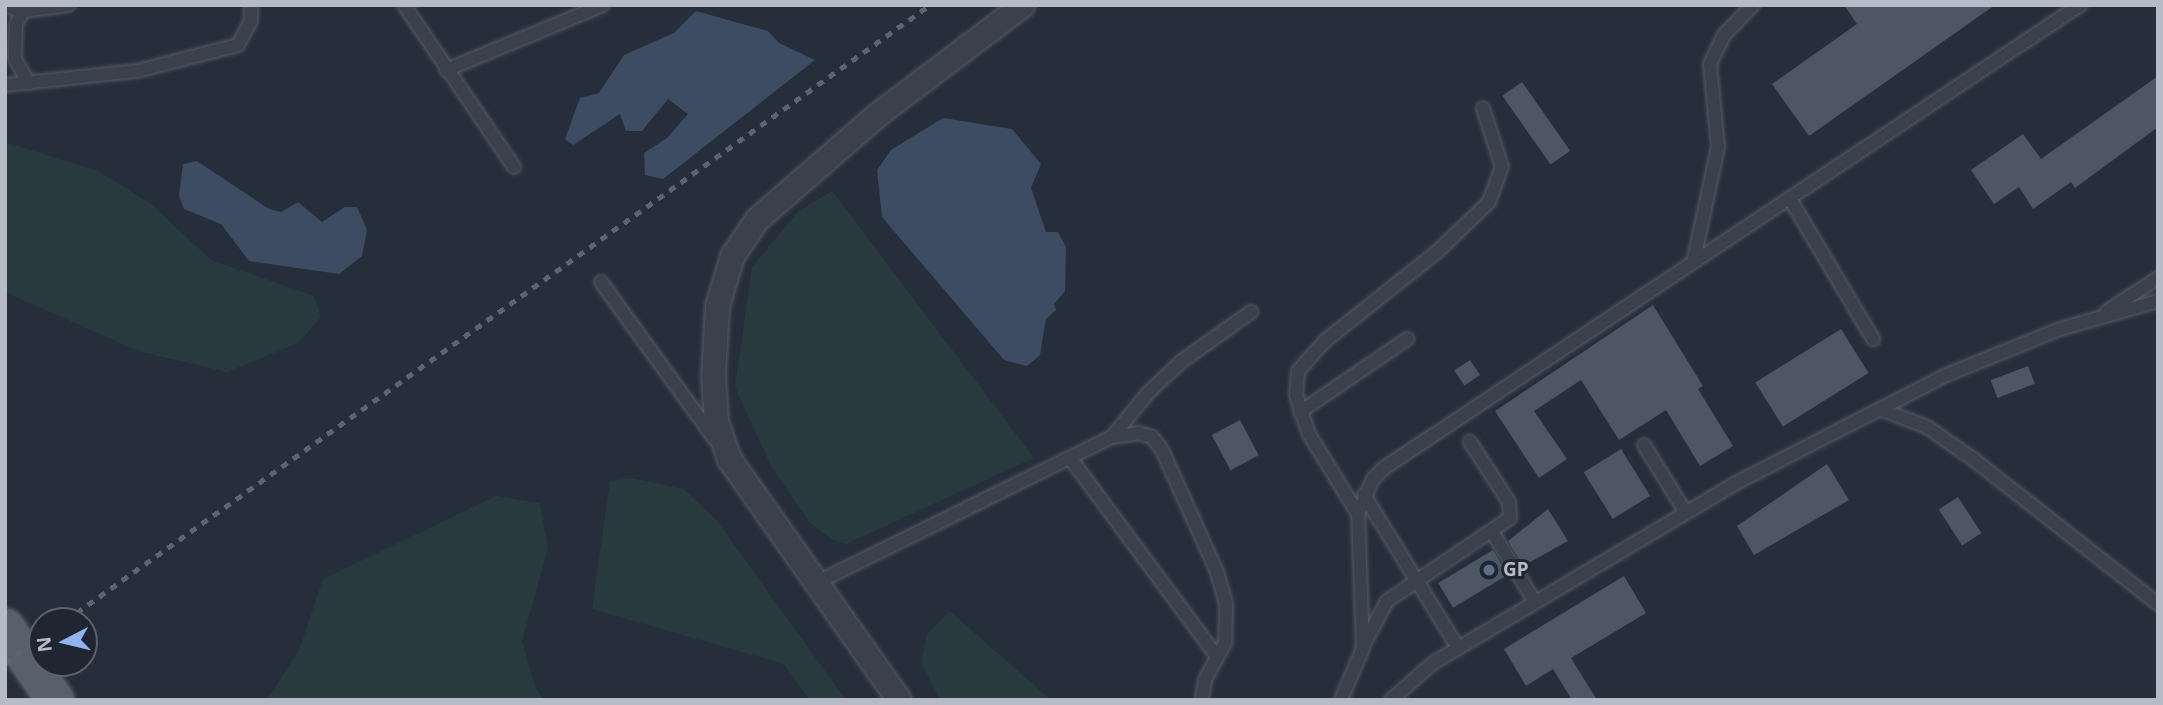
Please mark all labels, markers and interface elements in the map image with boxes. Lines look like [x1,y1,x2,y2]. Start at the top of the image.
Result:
place label: GP [1503,559,1529,581]
marker: GP [1481,562,1497,578]
north arrow [28,607,98,677]
text: N [30,635,58,654]

